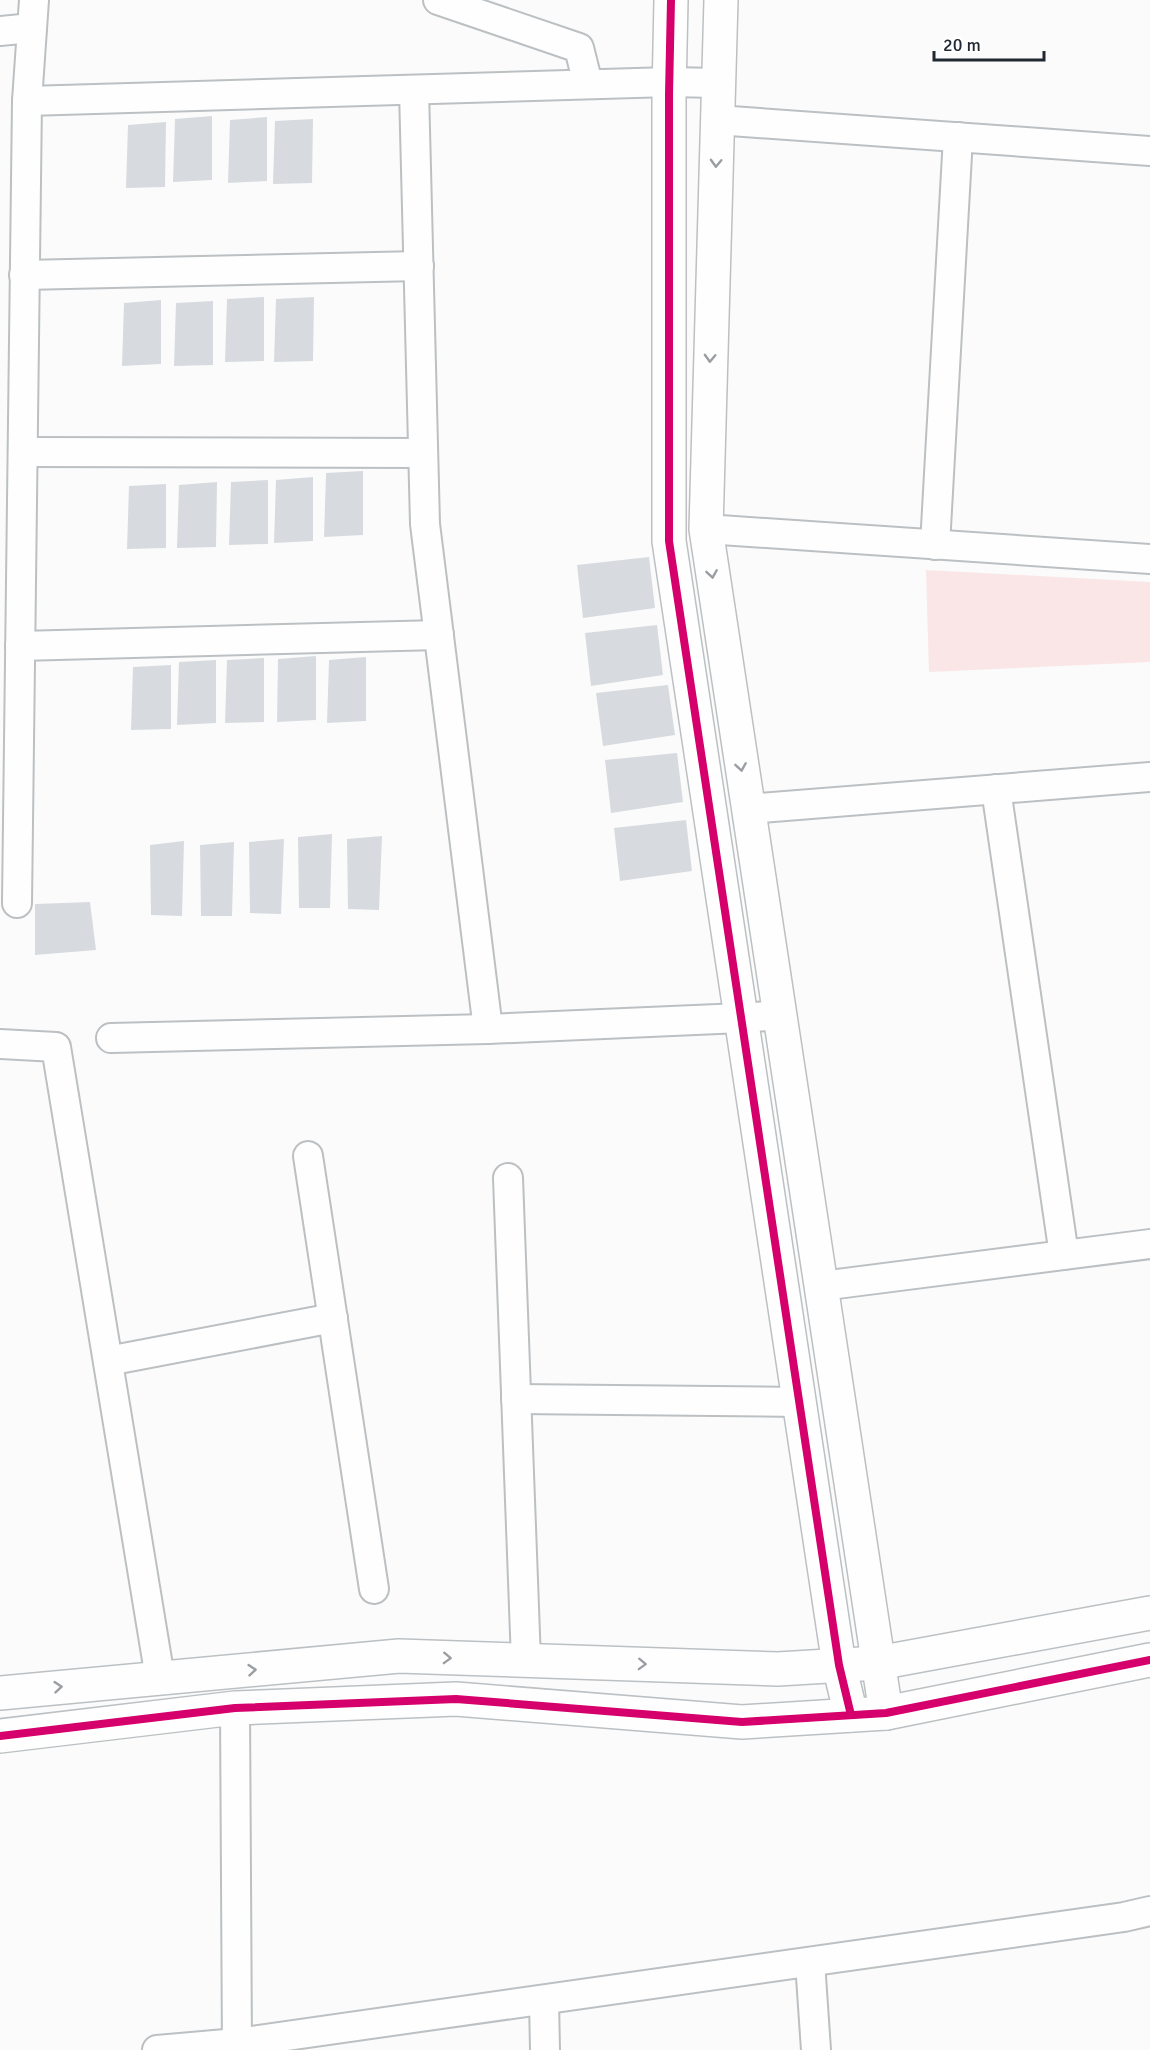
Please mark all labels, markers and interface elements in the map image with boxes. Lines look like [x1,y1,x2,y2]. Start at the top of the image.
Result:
scale bar [934,24,1044,62]
text: 20 m [943,34,981,56]
one-way arrow [710,159,722,168]
one-way arrow [704,354,717,363]
one-way arrow [706,569,718,578]
one-way arrow [735,762,747,771]
one-way arrow [442,1652,451,1664]
one-way arrow [637,1658,646,1671]
one-way arrow [248,1664,257,1677]
one-way arrow [54,1681,63,1694]

